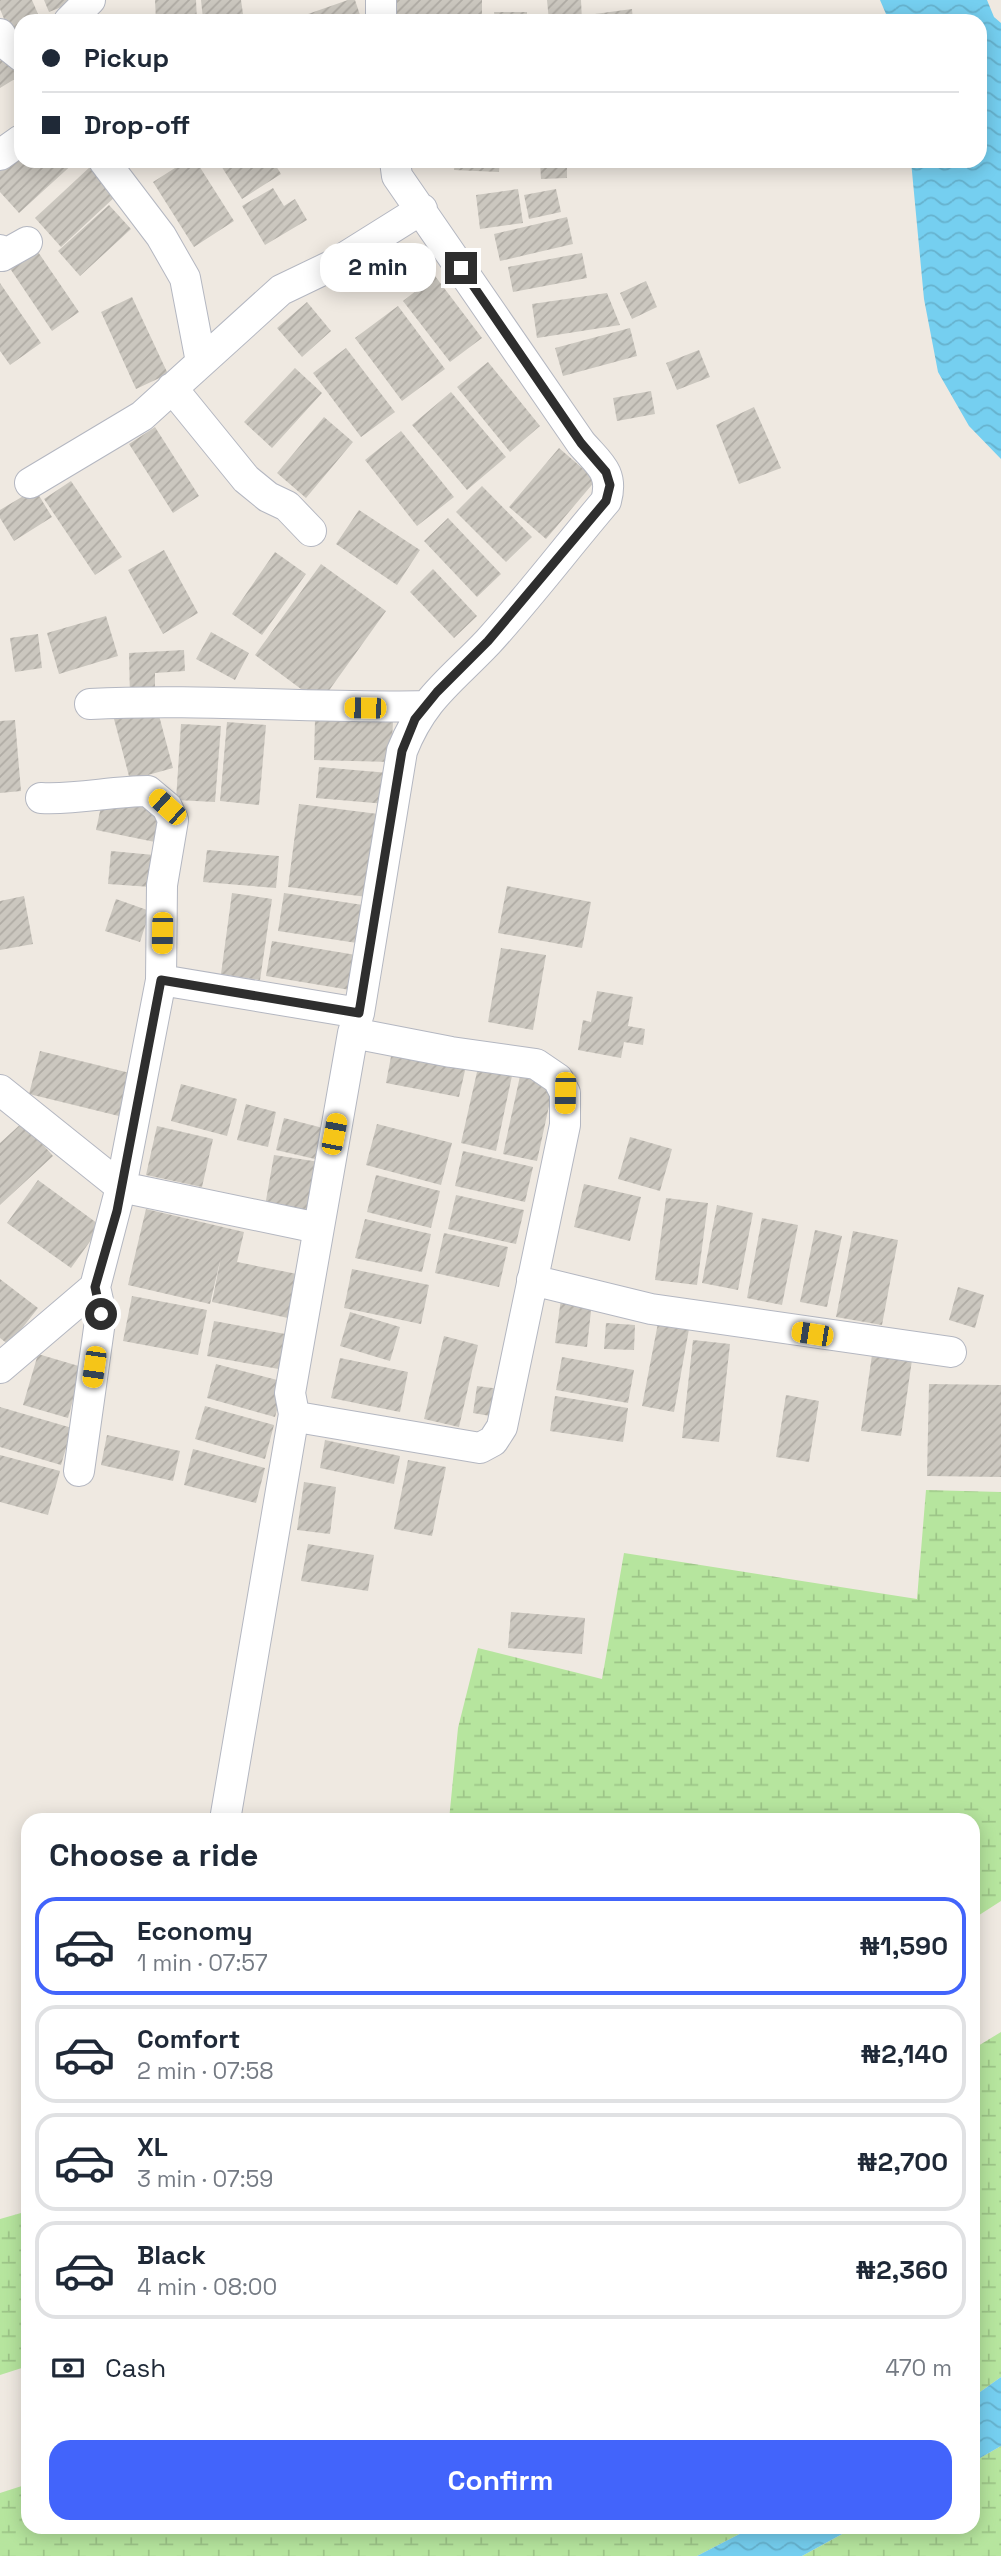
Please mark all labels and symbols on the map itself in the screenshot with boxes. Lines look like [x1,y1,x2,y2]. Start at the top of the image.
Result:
callout: 2 min [321,244,436,292]
route end [445,252,477,284]
car [344,697,387,719]
car [145,785,190,829]
car [152,912,173,954]
car [555,1072,576,1114]
car [320,1111,349,1157]
route start [85,1298,117,1330]
car [790,1320,835,1348]
car [81,1345,108,1389]

